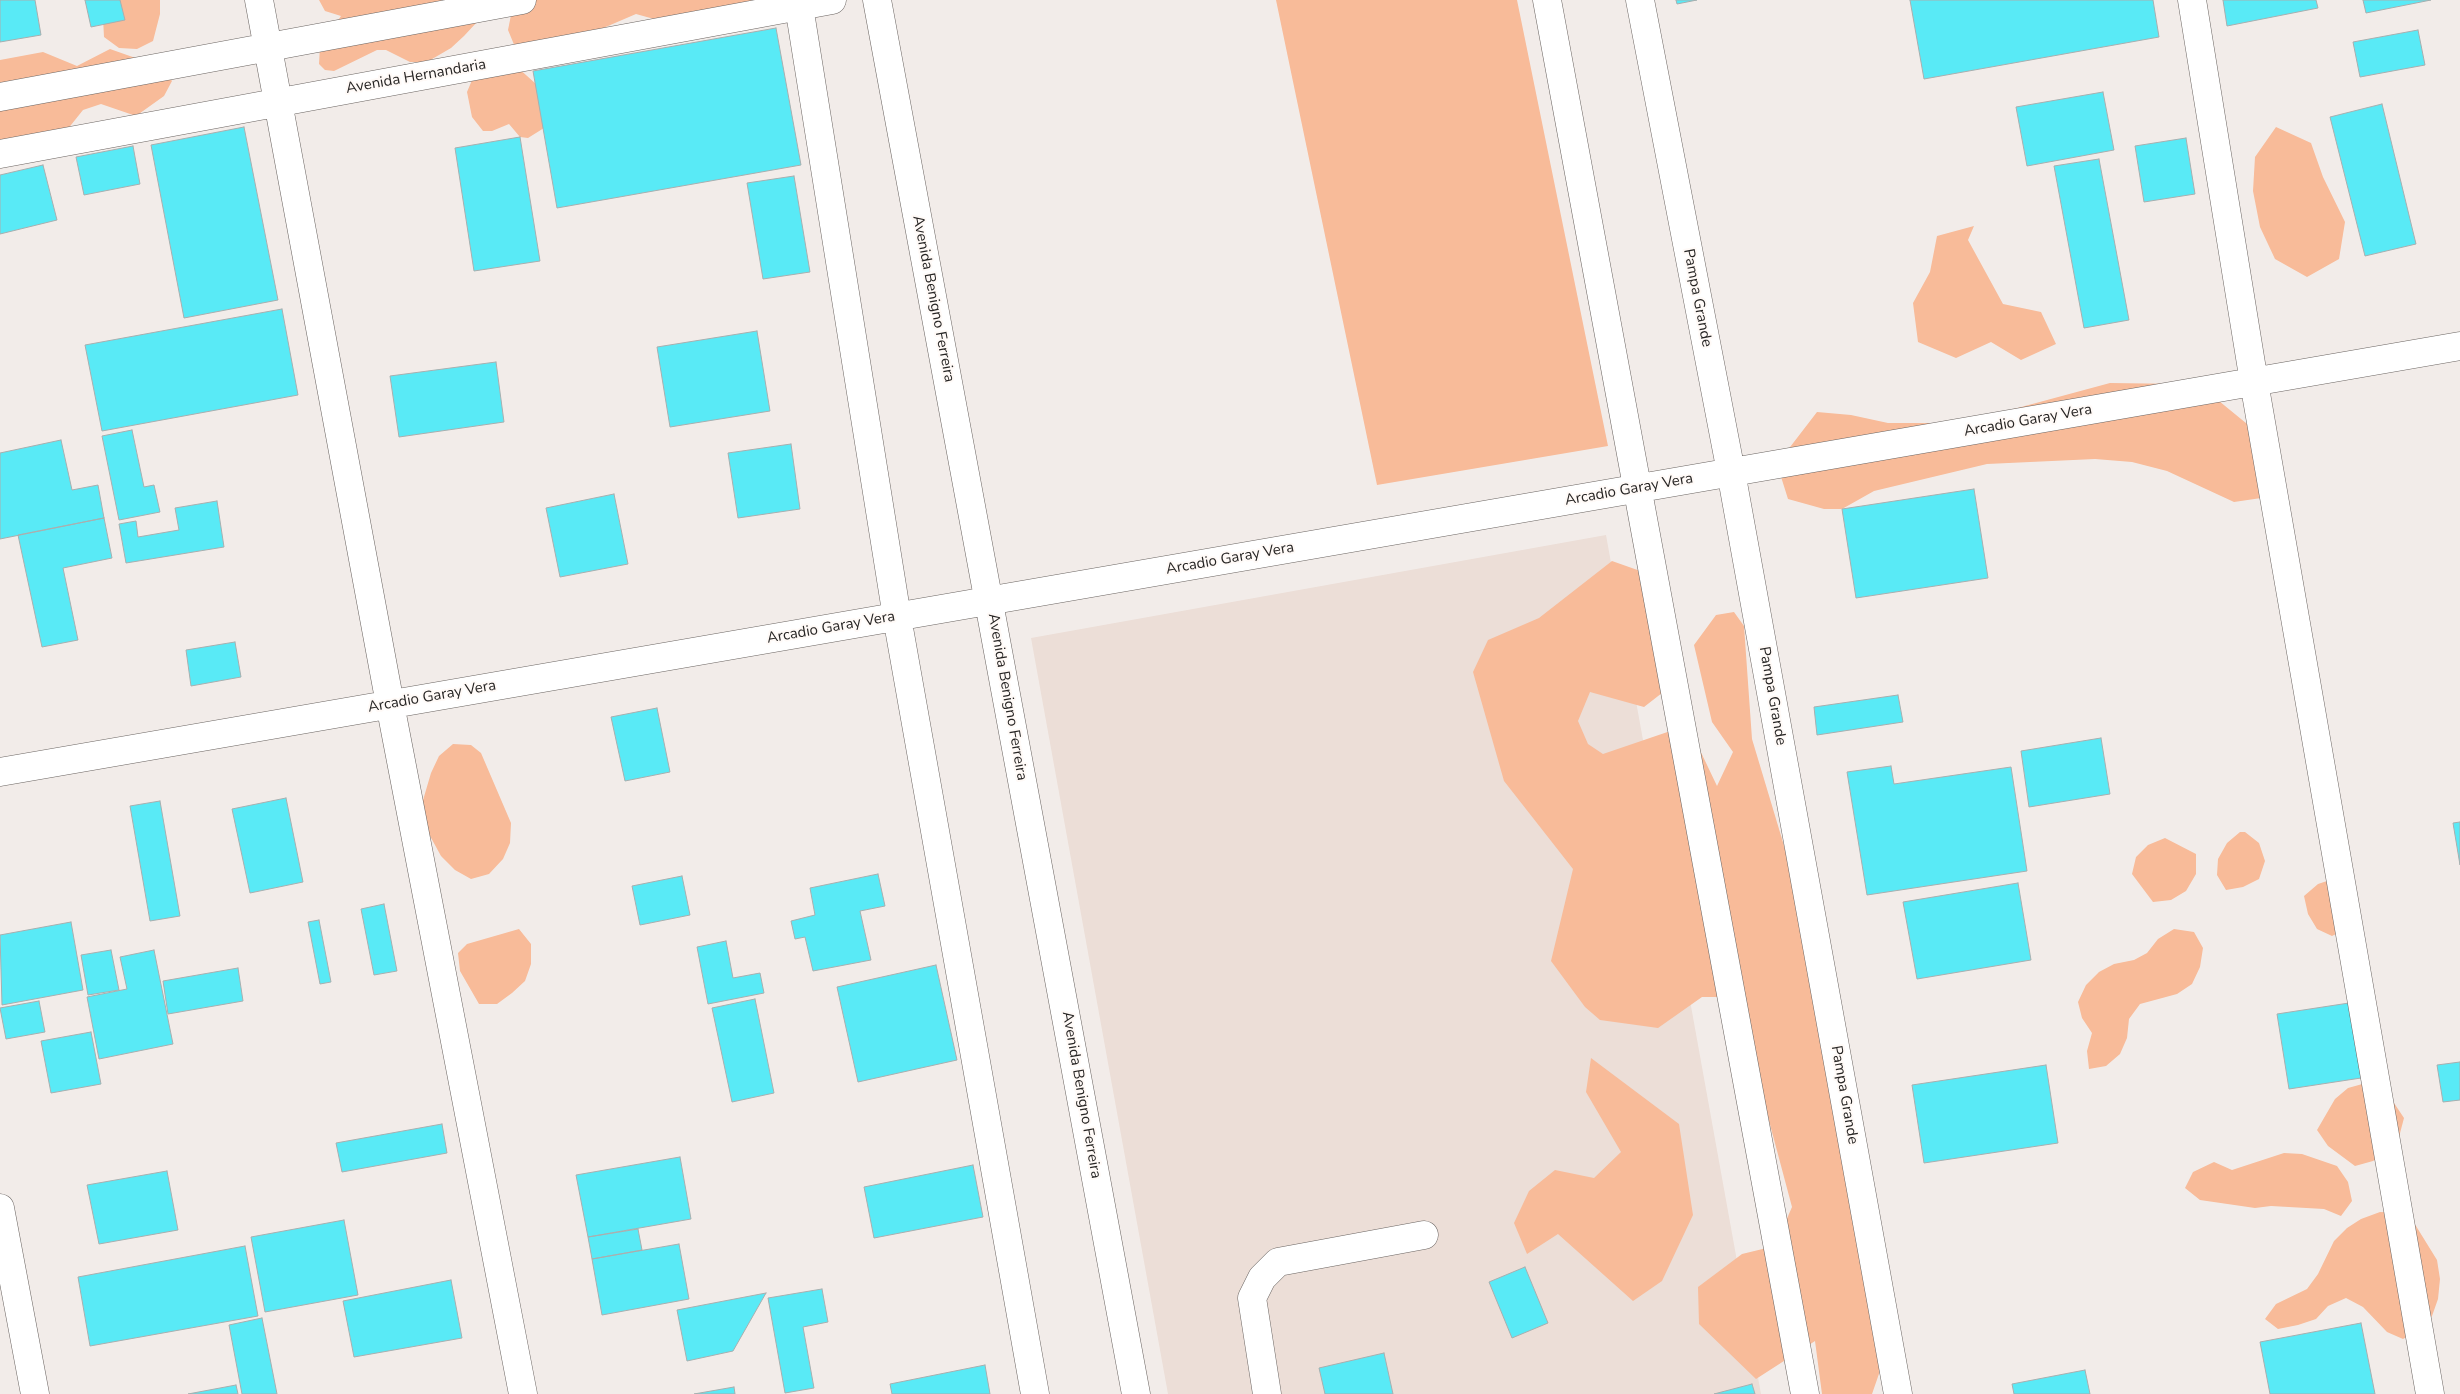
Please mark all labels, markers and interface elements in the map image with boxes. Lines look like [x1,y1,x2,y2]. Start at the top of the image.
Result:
street label: Avenida Hernandaria [345,56,487,98]
street label: Avenida Benigno Ferreira [908,214,958,384]
street label: Pampa Grande [1679,247,1715,349]
street label: Arcadio Garay Vera [1963,401,2093,441]
street label: Arcadio Garay Vera [1564,470,1694,510]
street label: Arcadio Garay Vera [1165,539,1295,579]
street label: Arcadio Garay Vera [766,608,896,648]
street label: Avenida Benigno Ferreira [983,612,1031,782]
street label: Pampa Grande [1754,645,1790,747]
street label: Arcadio Garay Vera [367,677,497,717]
street label: Avenida Benigno Ferreira [1057,1010,1105,1180]
street label: Pampa Grande [1826,1044,1862,1146]

